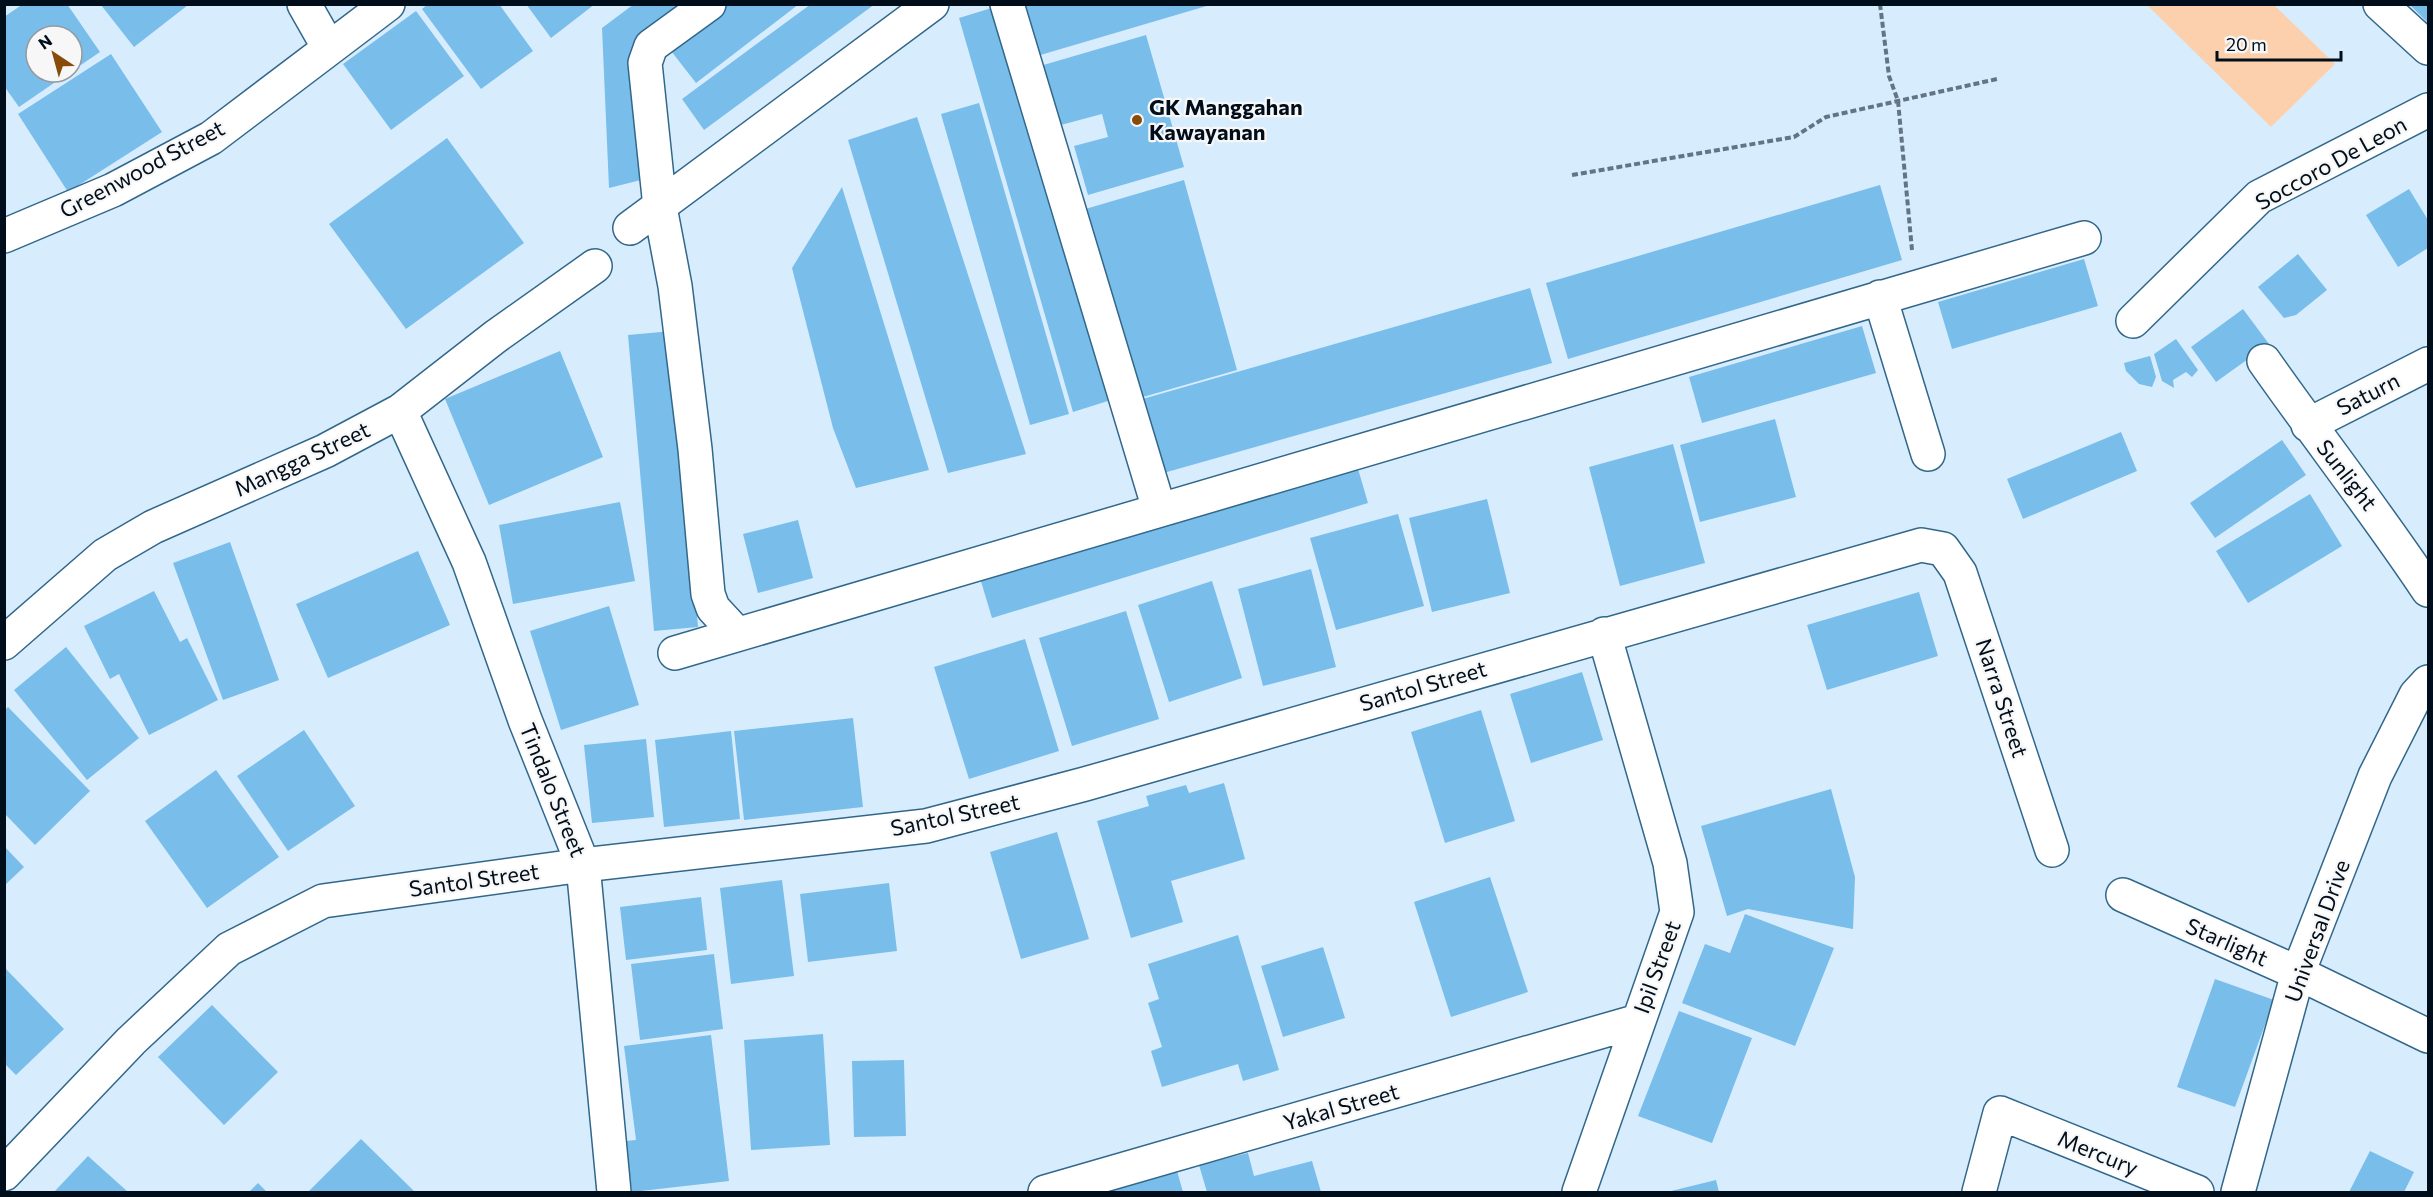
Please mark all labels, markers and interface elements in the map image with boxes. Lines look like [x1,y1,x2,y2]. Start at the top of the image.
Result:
north arrow [24,24,84,84]
scale bar [2217,24,2342,62]
text: N [34,30,55,53]
text: 20 m [2226,33,2267,55]
place label: GK Manggahan Kawayanan [1149,93,1303,145]
street label: Soccoro De Leon [2250,110,2411,215]
marker: GK Manggahan Kawayanan [1130,113,1144,127]
street label: Greenwood Street [55,114,229,223]
street label: Saturn [2332,366,2404,421]
street label: Mangga Street [230,415,374,502]
street label: Sunlight [2311,434,2383,516]
street label: Narra Street [1971,635,2034,761]
street label: Santol Street [1356,654,1490,717]
street label: Tindalo Street [514,719,593,861]
street label: Santol Street [888,788,1022,841]
street label: Universal Drive [2278,856,2355,1006]
street label: Santol Street [407,857,541,902]
street label: Starlight [2182,912,2272,972]
street label: Ipil Street [1627,917,1686,1017]
street label: Yakal Street [1280,1077,1402,1136]
street label: Mercury [2054,1124,2142,1181]

